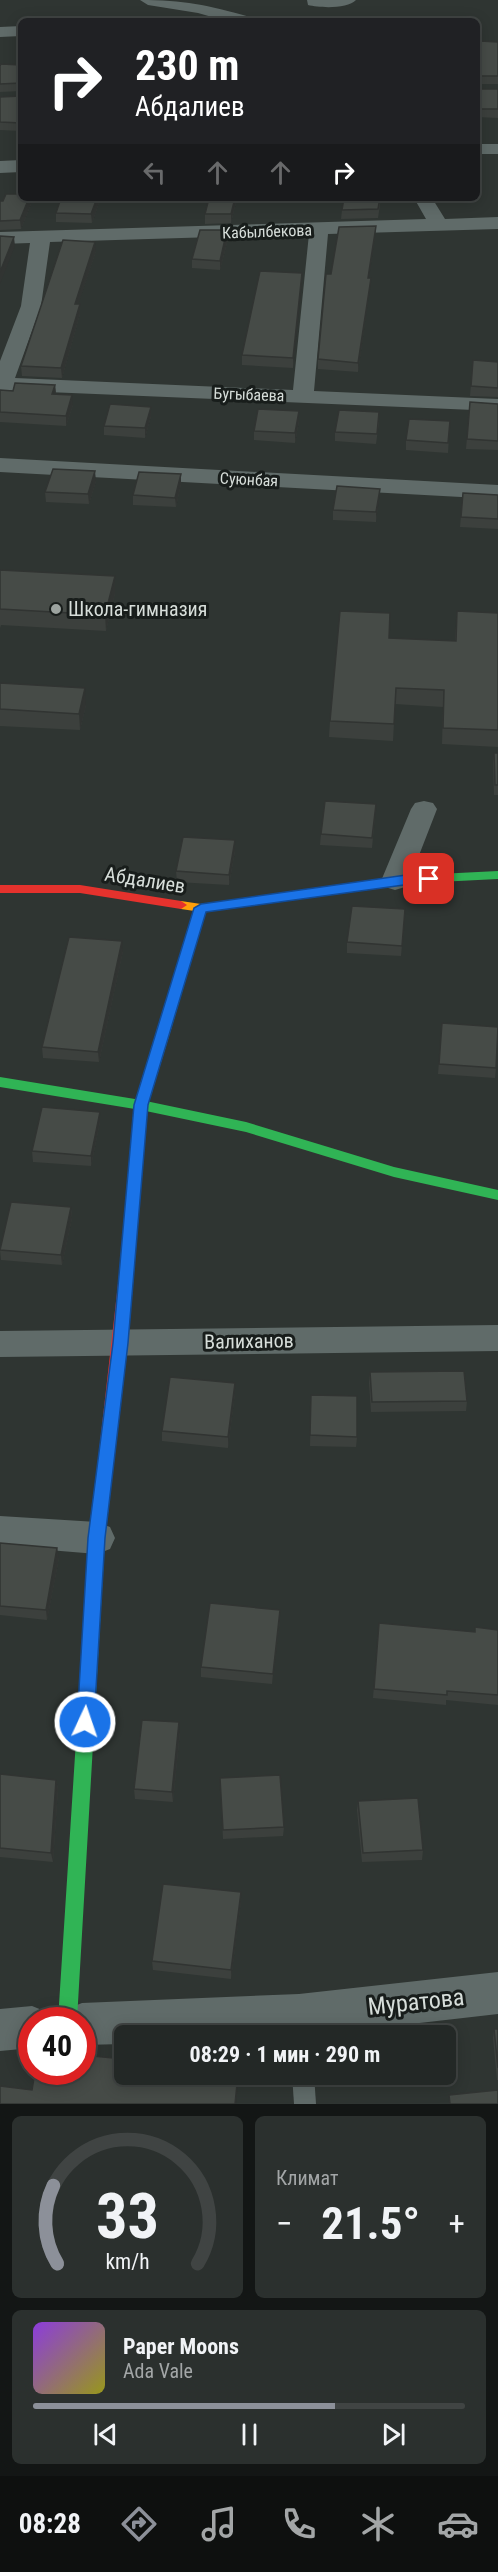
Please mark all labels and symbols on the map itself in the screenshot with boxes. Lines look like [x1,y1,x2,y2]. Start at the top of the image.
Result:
street label: Кабылбекова [222,220,312,243]
street label: Бугыбаева [213,384,285,405]
street label: Суюнбая [219,468,279,491]
place label: Школа-гимназия [68,597,207,621]
marker: Школа-гимназия [49,602,63,616]
pin [403,853,454,904]
street label: Абдалиев [103,862,187,898]
street label: Валиханов [204,1328,294,1354]
position arrow [53,1690,117,1754]
street label: Муратова [366,1983,466,2021]
speed limit sign: 40 [18,2007,96,2085]

